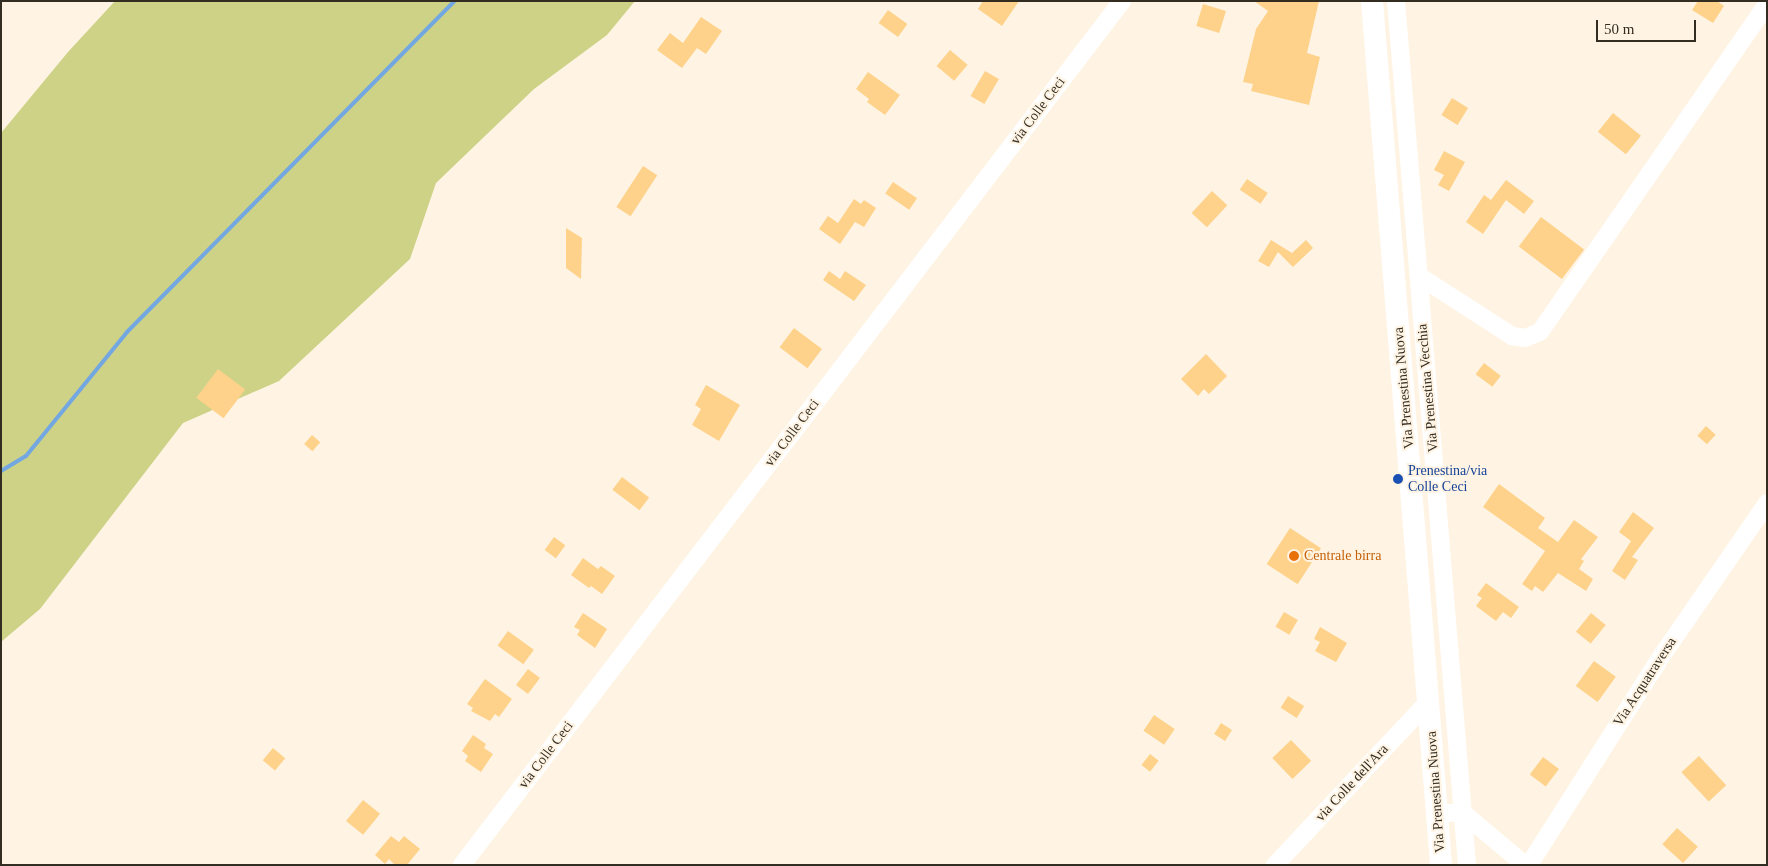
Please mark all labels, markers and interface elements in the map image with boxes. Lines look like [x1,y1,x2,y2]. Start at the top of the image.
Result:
scale bar [1598,10,1698,42]
text: 50 m [1604,21,1634,37]
street label: via Colle Ceci [1007,74,1069,148]
street label: Via Prenestina Vecchia [1414,323,1442,453]
street label: Via Prenestina Nuova [1390,326,1418,450]
street label: via Colle Ceci [761,396,823,470]
place label: Prenestina/via Colle Ceci [1408,463,1487,496]
marker: Prenestina/via Colle Ceci [1392,473,1404,485]
place label: Centrale birra [1304,548,1381,564]
marker: Centrale birra [1288,550,1300,562]
street label: Via Acquatraversa [1610,634,1680,730]
street label: via Colle Ceci [515,718,577,792]
street label: Via Prenestina Nuova [1423,731,1449,853]
street label: via Colle dell'Ara [1312,741,1392,825]

